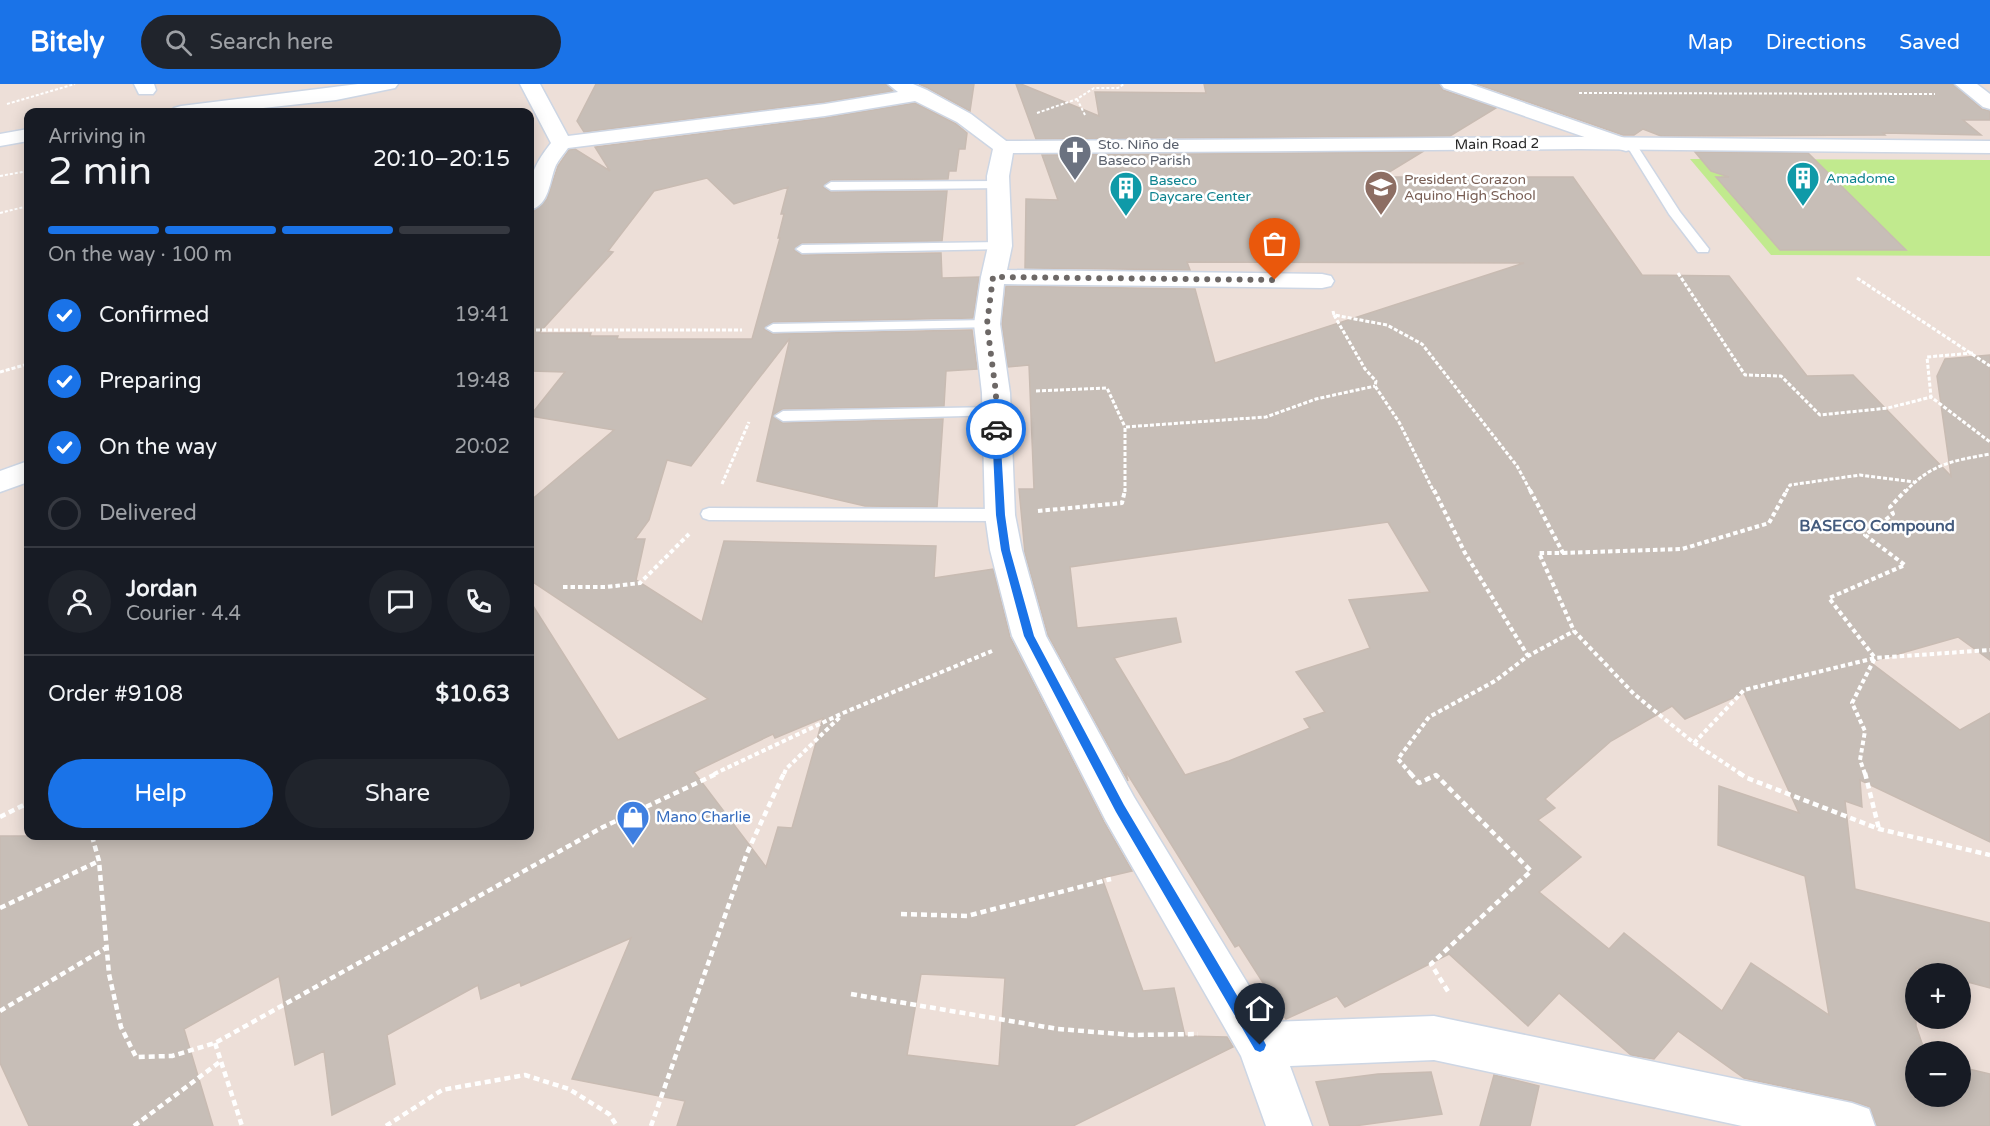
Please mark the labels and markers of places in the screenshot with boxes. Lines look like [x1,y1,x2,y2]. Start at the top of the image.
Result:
church icon: Sto. Niño de Baseco Parish [1057,134,1093,181]
place label: Sto. Niño de Baseco Parish [1098,136,1191,169]
building icon: Amadome [1785,160,1821,207]
school or university icon: President Corazon Aquino High School [1363,169,1399,216]
building icon: Baseco Daycare Center [1108,170,1144,217]
place label: Amadome [1826,170,1895,187]
place label: President Corazon Aquino High School [1404,171,1536,204]
place label: Baseco Daycare Center [1149,172,1252,205]
pin [1249,218,1300,280]
shop icon: Mano Charlie [615,799,651,846]
place label: Mano Charlie [656,808,751,826]
pin [1234,983,1285,1045]

